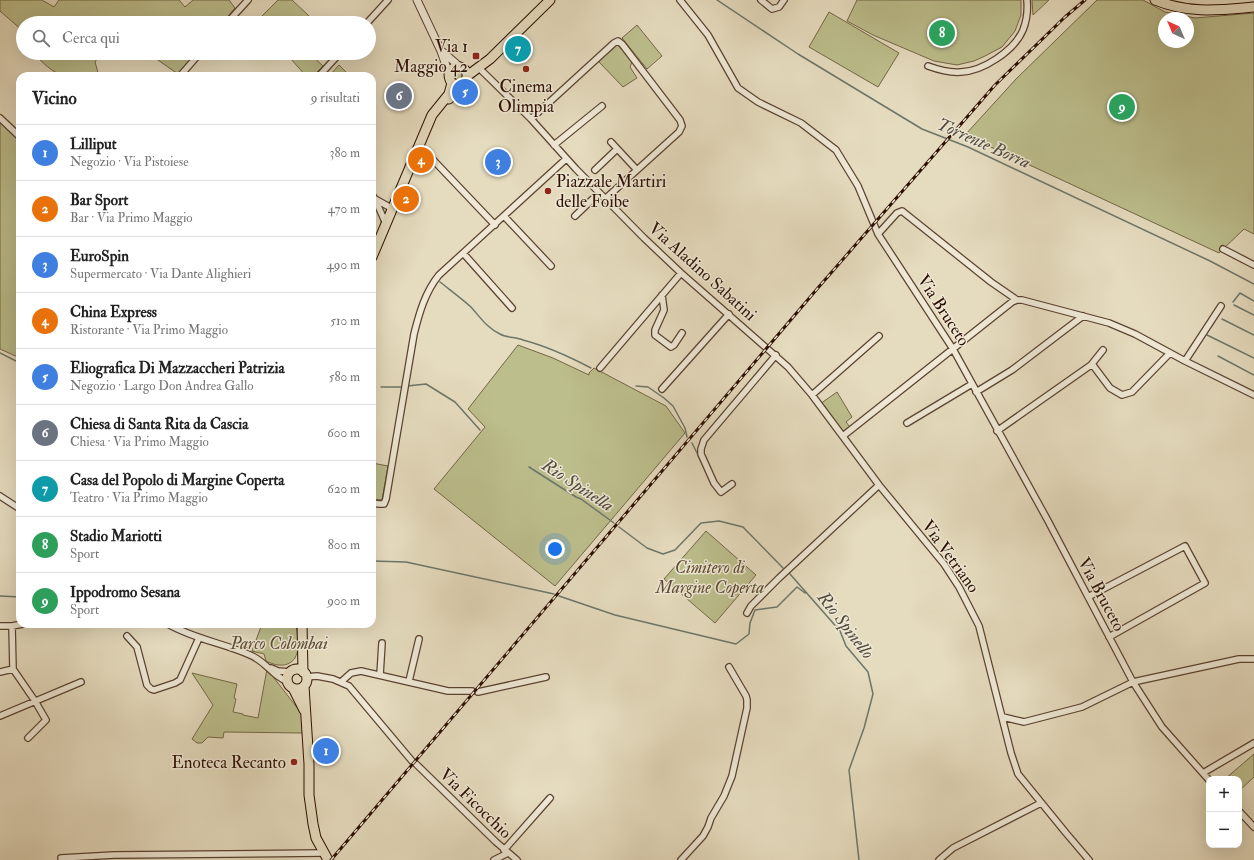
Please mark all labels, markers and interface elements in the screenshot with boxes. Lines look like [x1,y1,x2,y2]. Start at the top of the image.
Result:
north arrow [1158,12,1194,48]
search box [16,16,376,60]
pin: 8 [929,18,955,48]
icon: search [30,27,52,49]
text: Cerca qui [62,29,120,48]
pin: 7 [505,34,531,64]
place label: Via 1 Maggio 42 [394,36,468,77]
marker: Via 1 Maggio 42 [471,51,481,61]
marker: Cinema Olimpia [521,64,531,74]
place label: Cinema Olimpia [498,76,555,118]
pin: 5 [452,77,478,107]
pin: 6 [386,81,412,111]
text: Vicino [32,88,77,109]
text: 9 risultati [311,90,360,106]
pin: 9 [1109,92,1135,122]
water label: Torrente Borra [934,113,1034,174]
text: Lilliput [70,135,117,154]
text: 1 [43,145,47,161]
text: 380 m [329,145,360,161]
pin: 4 [408,145,434,175]
pin: 3 [485,147,511,177]
text: Negozio · Via Pistoiese [70,154,189,170]
place label: Piazzale Martiri delle Foibe [556,171,667,212]
pin: 2 [393,184,419,214]
marker: Piazzale Martiri delle Foibe [543,186,553,196]
text: Bar Sport [70,191,128,210]
text: 2 [42,201,48,217]
text: 470 m [328,201,360,217]
text: Bar · Via Primo Maggio [70,210,193,226]
street label: Via Aladino Sabatini [644,218,761,326]
text: EuroSpin [70,247,129,266]
text: 3 [43,257,48,273]
text: 490 m [327,257,360,273]
text: Supermercato · Via Dante Alighieri [70,266,251,282]
street label: Via Bruceto [913,271,974,350]
text: China Express [70,303,157,322]
text: 4 [41,313,49,329]
text: 510 m [330,313,360,329]
text: Ristorante · Via Primo Maggio [70,322,228,338]
text: Eliografica Di Mazzaccheri Patrizia [70,359,285,378]
text: 5 [42,369,48,385]
text: 580 m [329,369,360,385]
text: Negozio · Largo Don Andrea Gallo [70,378,253,394]
text: Chiesa di Santa Rita da Cascia [70,415,248,434]
text: 6 [42,425,48,441]
text: 600 m [327,425,360,441]
text: Chiesa · Via Primo Maggio [70,434,209,450]
water label: Rio Spinella [537,453,618,517]
text: Casa del Popolo di Margine Coperta [70,471,285,490]
text: 7 [42,481,48,497]
text: 620 m [327,481,360,497]
text: Teatro · Via Primo Maggio [70,490,208,506]
street label: Via Vetriano [917,516,984,597]
text: Stadio Mariotti [70,527,162,546]
text: 8 [42,537,48,553]
text: 800 m [328,537,360,553]
your location [545,539,565,559]
text: Sport [70,546,99,562]
street label: Via Bruceto [1073,554,1130,635]
park label: Cimitero di Margine Coperta [655,557,764,598]
text: Ippodromo Sesana [70,583,180,602]
water label: Rio Spinello [812,586,879,664]
text: 9 [42,593,48,609]
text: 900 m [327,593,360,609]
text: Sport [70,602,99,618]
park label: Parco Colombai [229,633,328,654]
pin: 1 [313,736,339,766]
place label: Enoteca Recanto [172,752,286,773]
marker: Enoteca Recanto [289,757,299,767]
street label: Via Ficocchio [435,764,516,843]
map controls [1206,776,1242,848]
button: + [1206,776,1242,812]
button: − [1206,812,1242,848]

